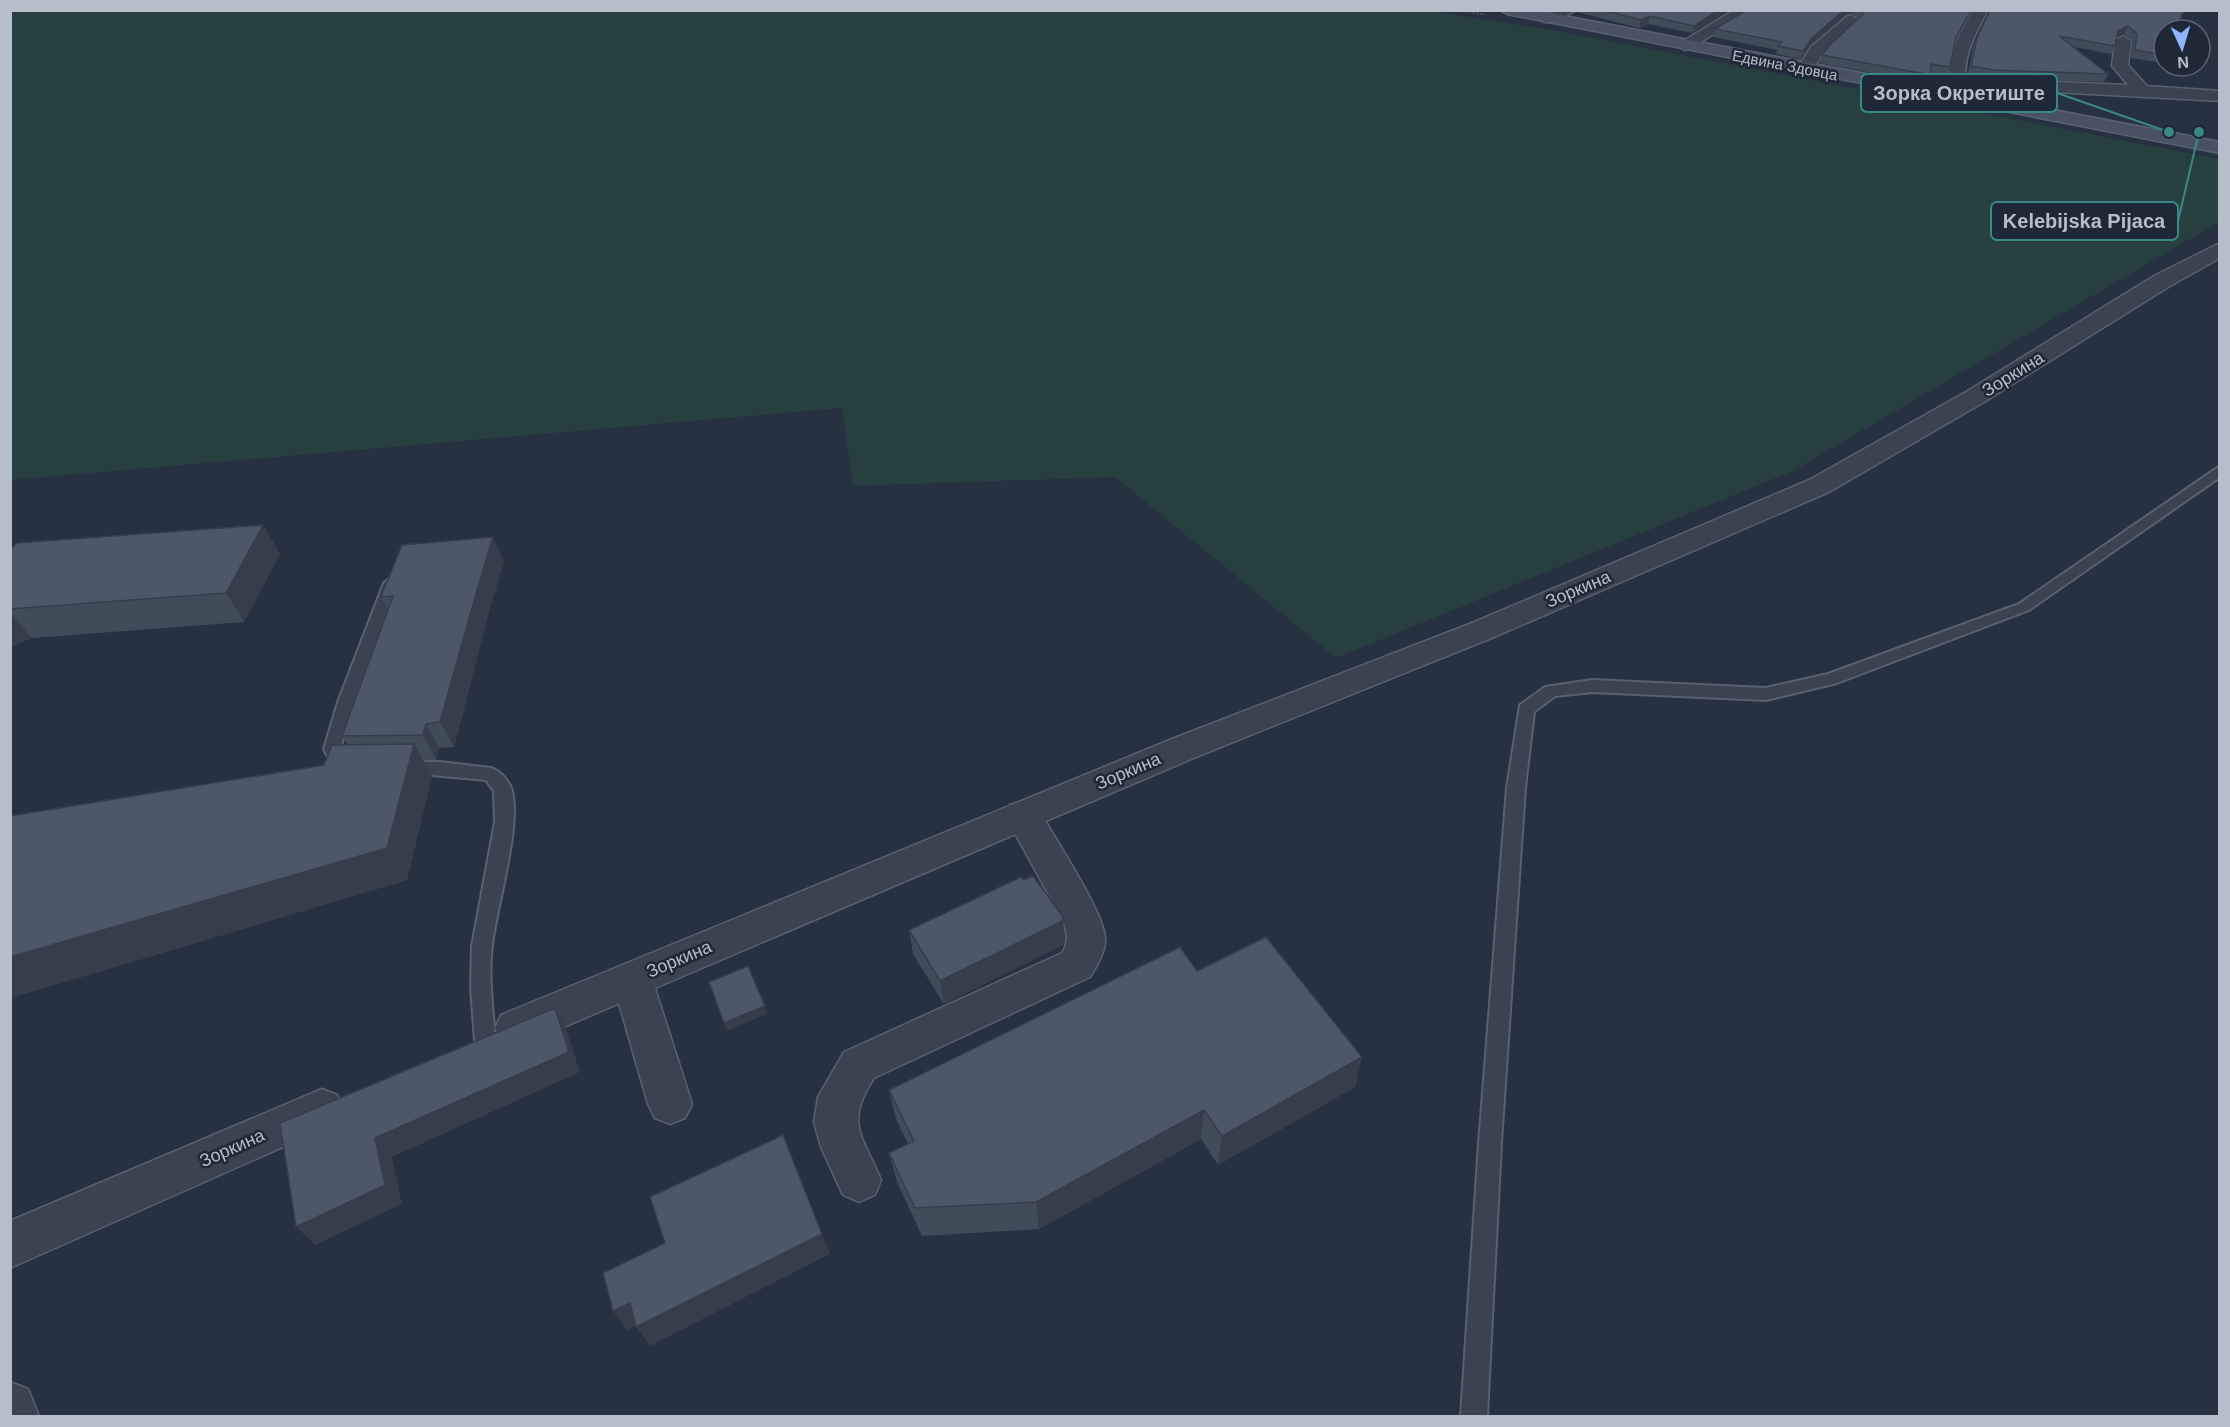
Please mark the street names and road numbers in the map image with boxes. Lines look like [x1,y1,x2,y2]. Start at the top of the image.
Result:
street label: Едвина Здовца [1731,46,1840,84]
street label: Зоркина [1979,347,2048,401]
street label: Зоркина [1542,566,1614,612]
street label: Зоркина [1092,748,1164,794]
street label: Зоркина [643,936,715,982]
street label: Зоркина [197,1124,268,1171]

